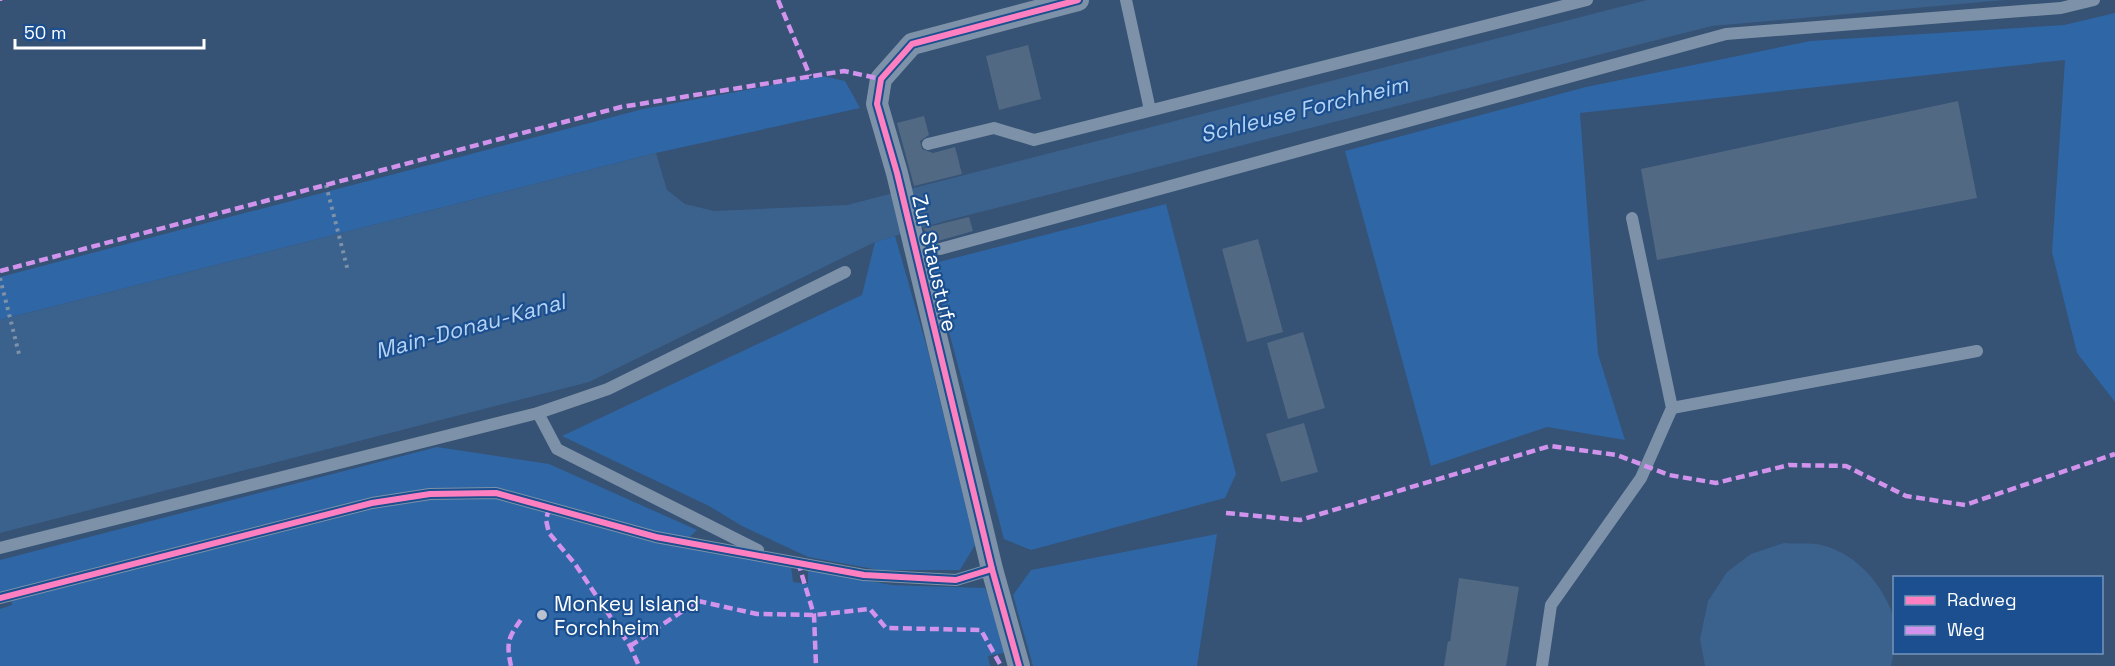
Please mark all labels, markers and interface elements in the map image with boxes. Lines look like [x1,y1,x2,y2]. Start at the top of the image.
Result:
scale bar [15,12,204,50]
text: 50 m [24,21,66,44]
water label: Schleuse Forchheim [1197,69,1412,148]
street label: Zur Staustufe [906,192,964,334]
water label: Main-Donau-Kanal [372,286,571,365]
legend [1893,576,2103,654]
text: Radweg [1947,588,2017,611]
place label: Monkey Island Forchheim [554,590,699,641]
marker: Monkey Island Forchheim [535,608,549,622]
text: Weg [1947,618,1985,641]

